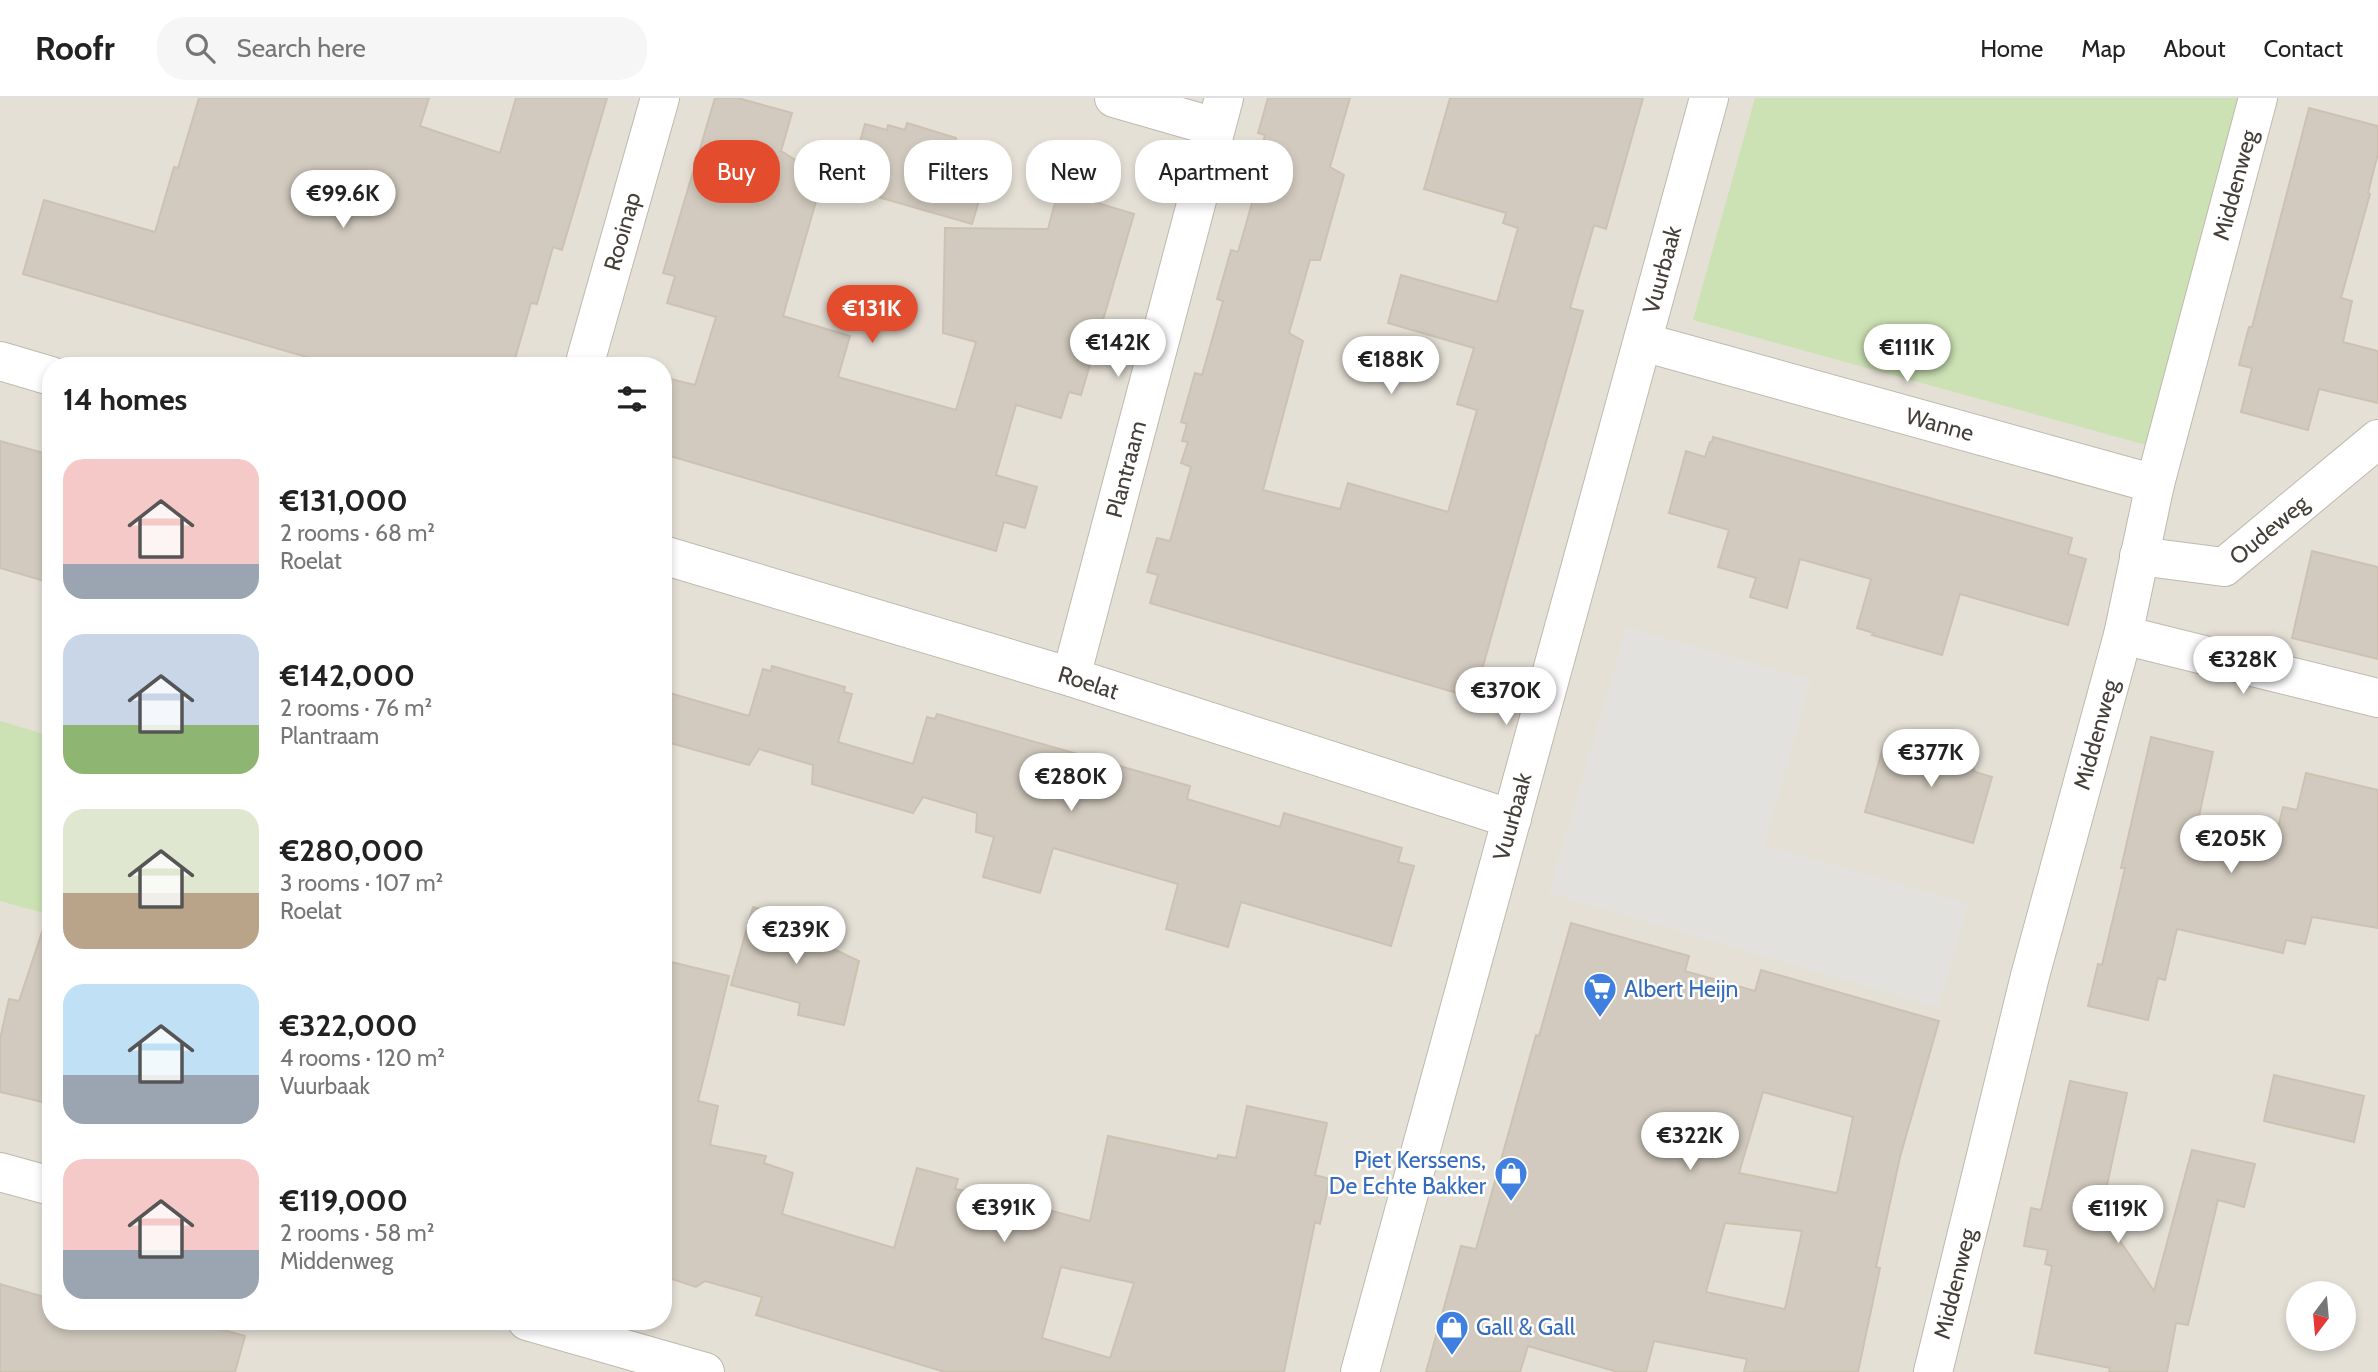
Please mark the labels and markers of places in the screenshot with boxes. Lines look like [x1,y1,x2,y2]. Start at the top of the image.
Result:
pin: €99.6K [286,170,400,230]
pin: €131K [823,286,921,345]
pin: €142K [1069,320,1167,379]
pin: €111K [1858,324,1956,384]
pin: €188K [1342,336,1440,396]
pin: €328K [2194,636,2292,696]
pin: €370K [1457,668,1555,727]
pin: €377K [1882,730,1980,789]
pin: €280K [1022,754,1120,813]
pin: €205K [2182,816,2280,875]
pin: €239K [747,906,845,966]
supermarket icon: Albert Heijn [1581,970,1619,1019]
place label: Albert Heijn [1624,975,1738,1003]
pin: €322K [1641,1112,1739,1172]
place label: Piet Kerssens, De Echte Bakker [1329,1146,1487,1200]
shop icon: Piet Kerssens, De Echte Bakker [1492,1154,1530,1203]
pin: €391K [955,1184,1053,1244]
pin: €119K [2069,1186,2167,1245]
shop icon: Gall & Gall [1433,1308,1471,1357]
place label: Gall & Gall [1476,1313,1576,1341]

